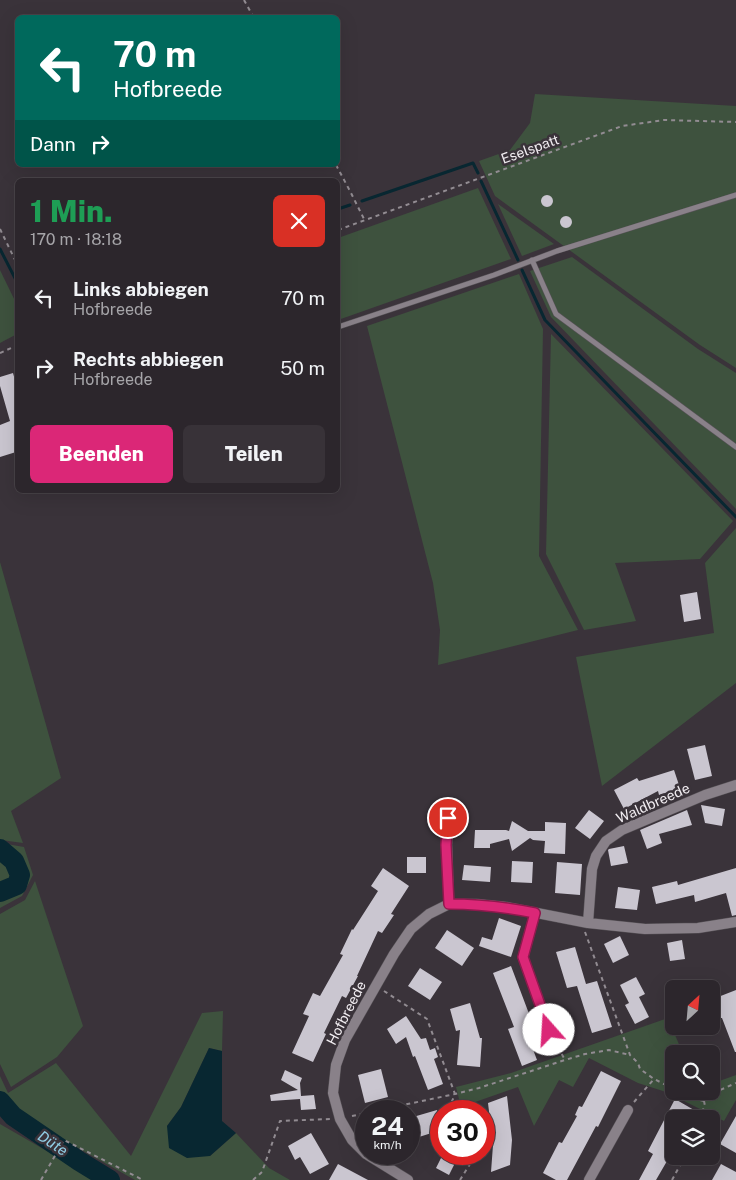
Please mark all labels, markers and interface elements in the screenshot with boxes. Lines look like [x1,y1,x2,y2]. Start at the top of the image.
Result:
text: 70 m [113,34,196,75]
icon: left [30,35,95,100]
text: Hofbreede [113,76,222,102]
icon: right [86,130,114,158]
street label: Eselspatt [499,131,561,167]
text: Dann [30,133,76,155]
text: 1 Min. [30,193,113,229]
button: close [273,195,325,247]
text: 170 m · 18:18 [30,230,122,249]
text: Links abbiegen [73,278,209,300]
icon: left [30,284,58,312]
text: 70 m [281,287,325,309]
text: Hofbreede [73,300,153,319]
text: Rechts abbiegen [73,348,224,370]
icon: right [30,354,58,382]
text: 50 m [280,357,325,379]
text: Hofbreede [73,370,153,389]
button: Beenden [30,425,173,483]
button: Teilen [183,425,325,483]
street label: Waldbreede [614,780,692,826]
pin [427,797,469,839]
icon: arrive [434,804,462,832]
street label: Hofbreede [323,978,369,1048]
north arrow [665,980,720,1035]
map controls [665,980,720,1165]
position arrow [522,1003,574,1055]
button: search [665,1045,720,1100]
speed limit sign: 30 [430,1100,495,1165]
button: layers [665,1110,720,1165]
text: 24 [371,1111,404,1141]
water label: Düte [35,1127,71,1159]
text: km/h [373,1138,402,1152]

